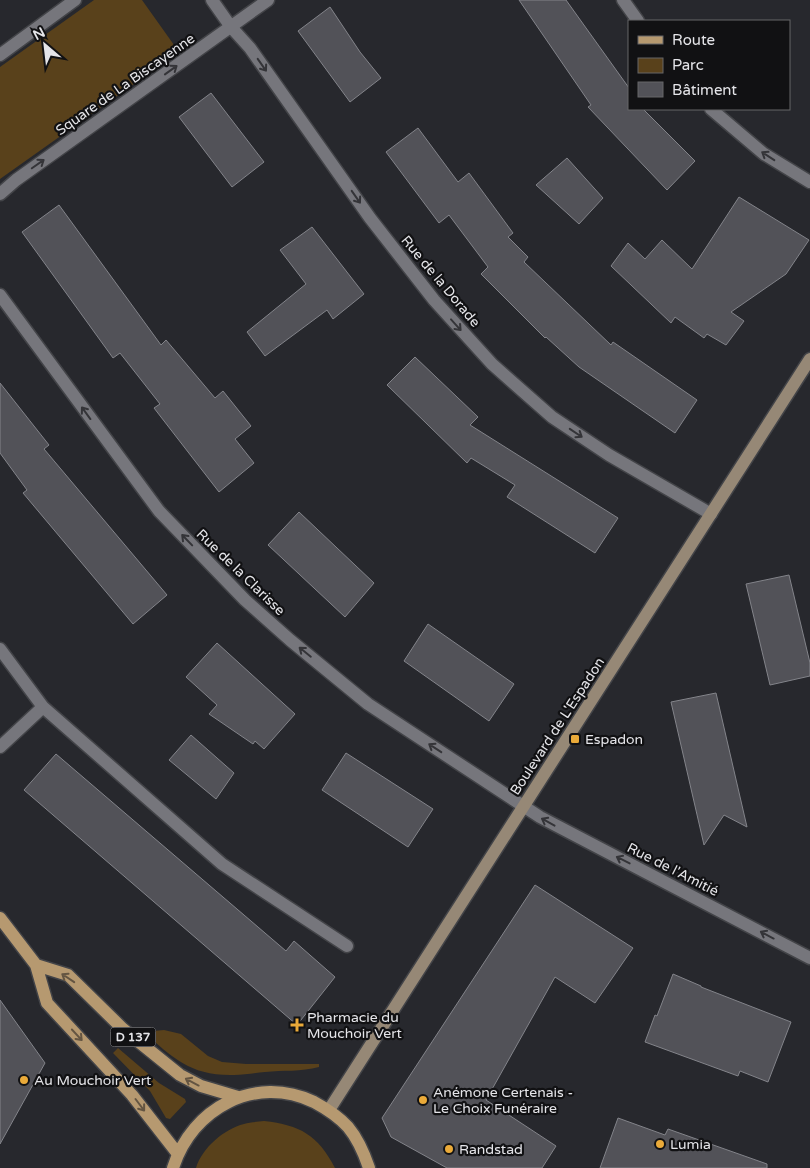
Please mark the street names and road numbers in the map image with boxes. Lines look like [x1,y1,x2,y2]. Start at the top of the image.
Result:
street label: Square de La Biscayenne [52,30,198,139]
street label: Rue de la Dorade [397,232,484,331]
street label: Rue de la Clarisse [193,526,289,619]
street label: Boulevard de L'Espadon [507,654,608,798]
street label: Rue de l'Amitié [624,839,721,900]
road number: D 137 [110,1028,156,1046]

